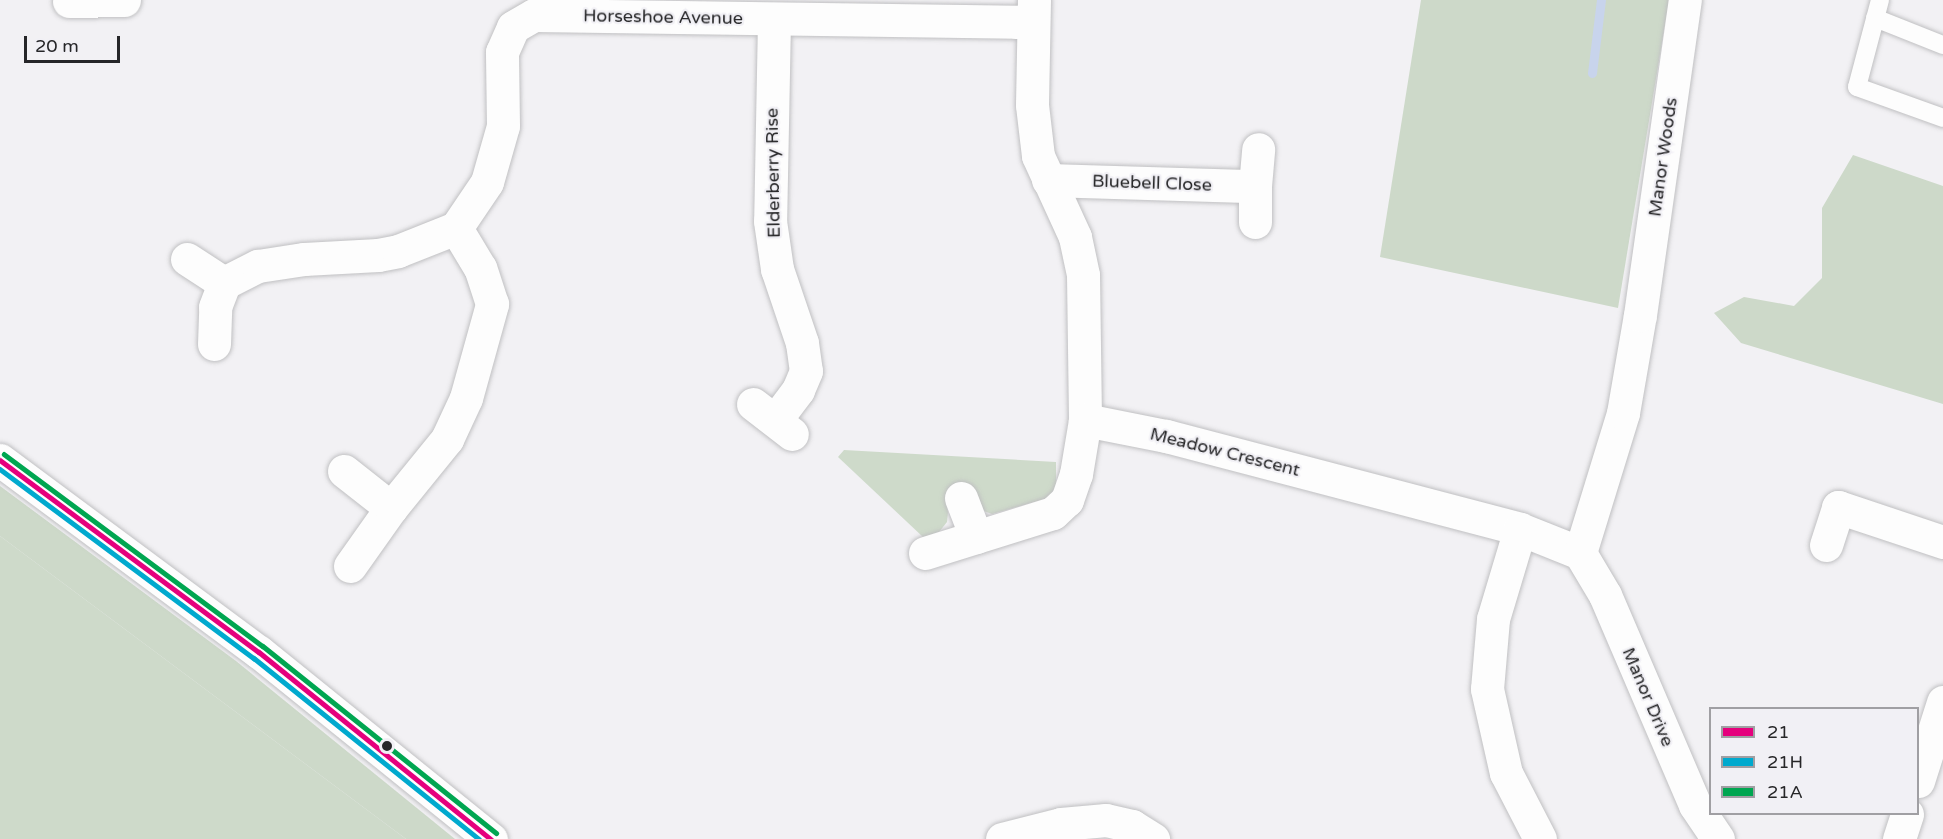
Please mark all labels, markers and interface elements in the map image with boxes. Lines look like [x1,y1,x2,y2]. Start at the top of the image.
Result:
street label: Horseshoe Avenue [583,5,743,29]
scale bar [27,24,123,62]
text: 20 m [35,35,79,57]
street label: Manor Woods [1644,96,1682,218]
street label: Elderberry Rise [761,108,785,238]
street label: Bluebell Close [1092,170,1212,196]
street label: Meadow Crescent [1148,423,1302,481]
street label: Manor Drive [1617,644,1679,750]
legend [1709,707,1919,815]
text: 21 [1767,721,1790,743]
unlabelled marker [381,740,393,752]
text: 21H [1767,751,1803,773]
text: 21A [1767,781,1803,803]

